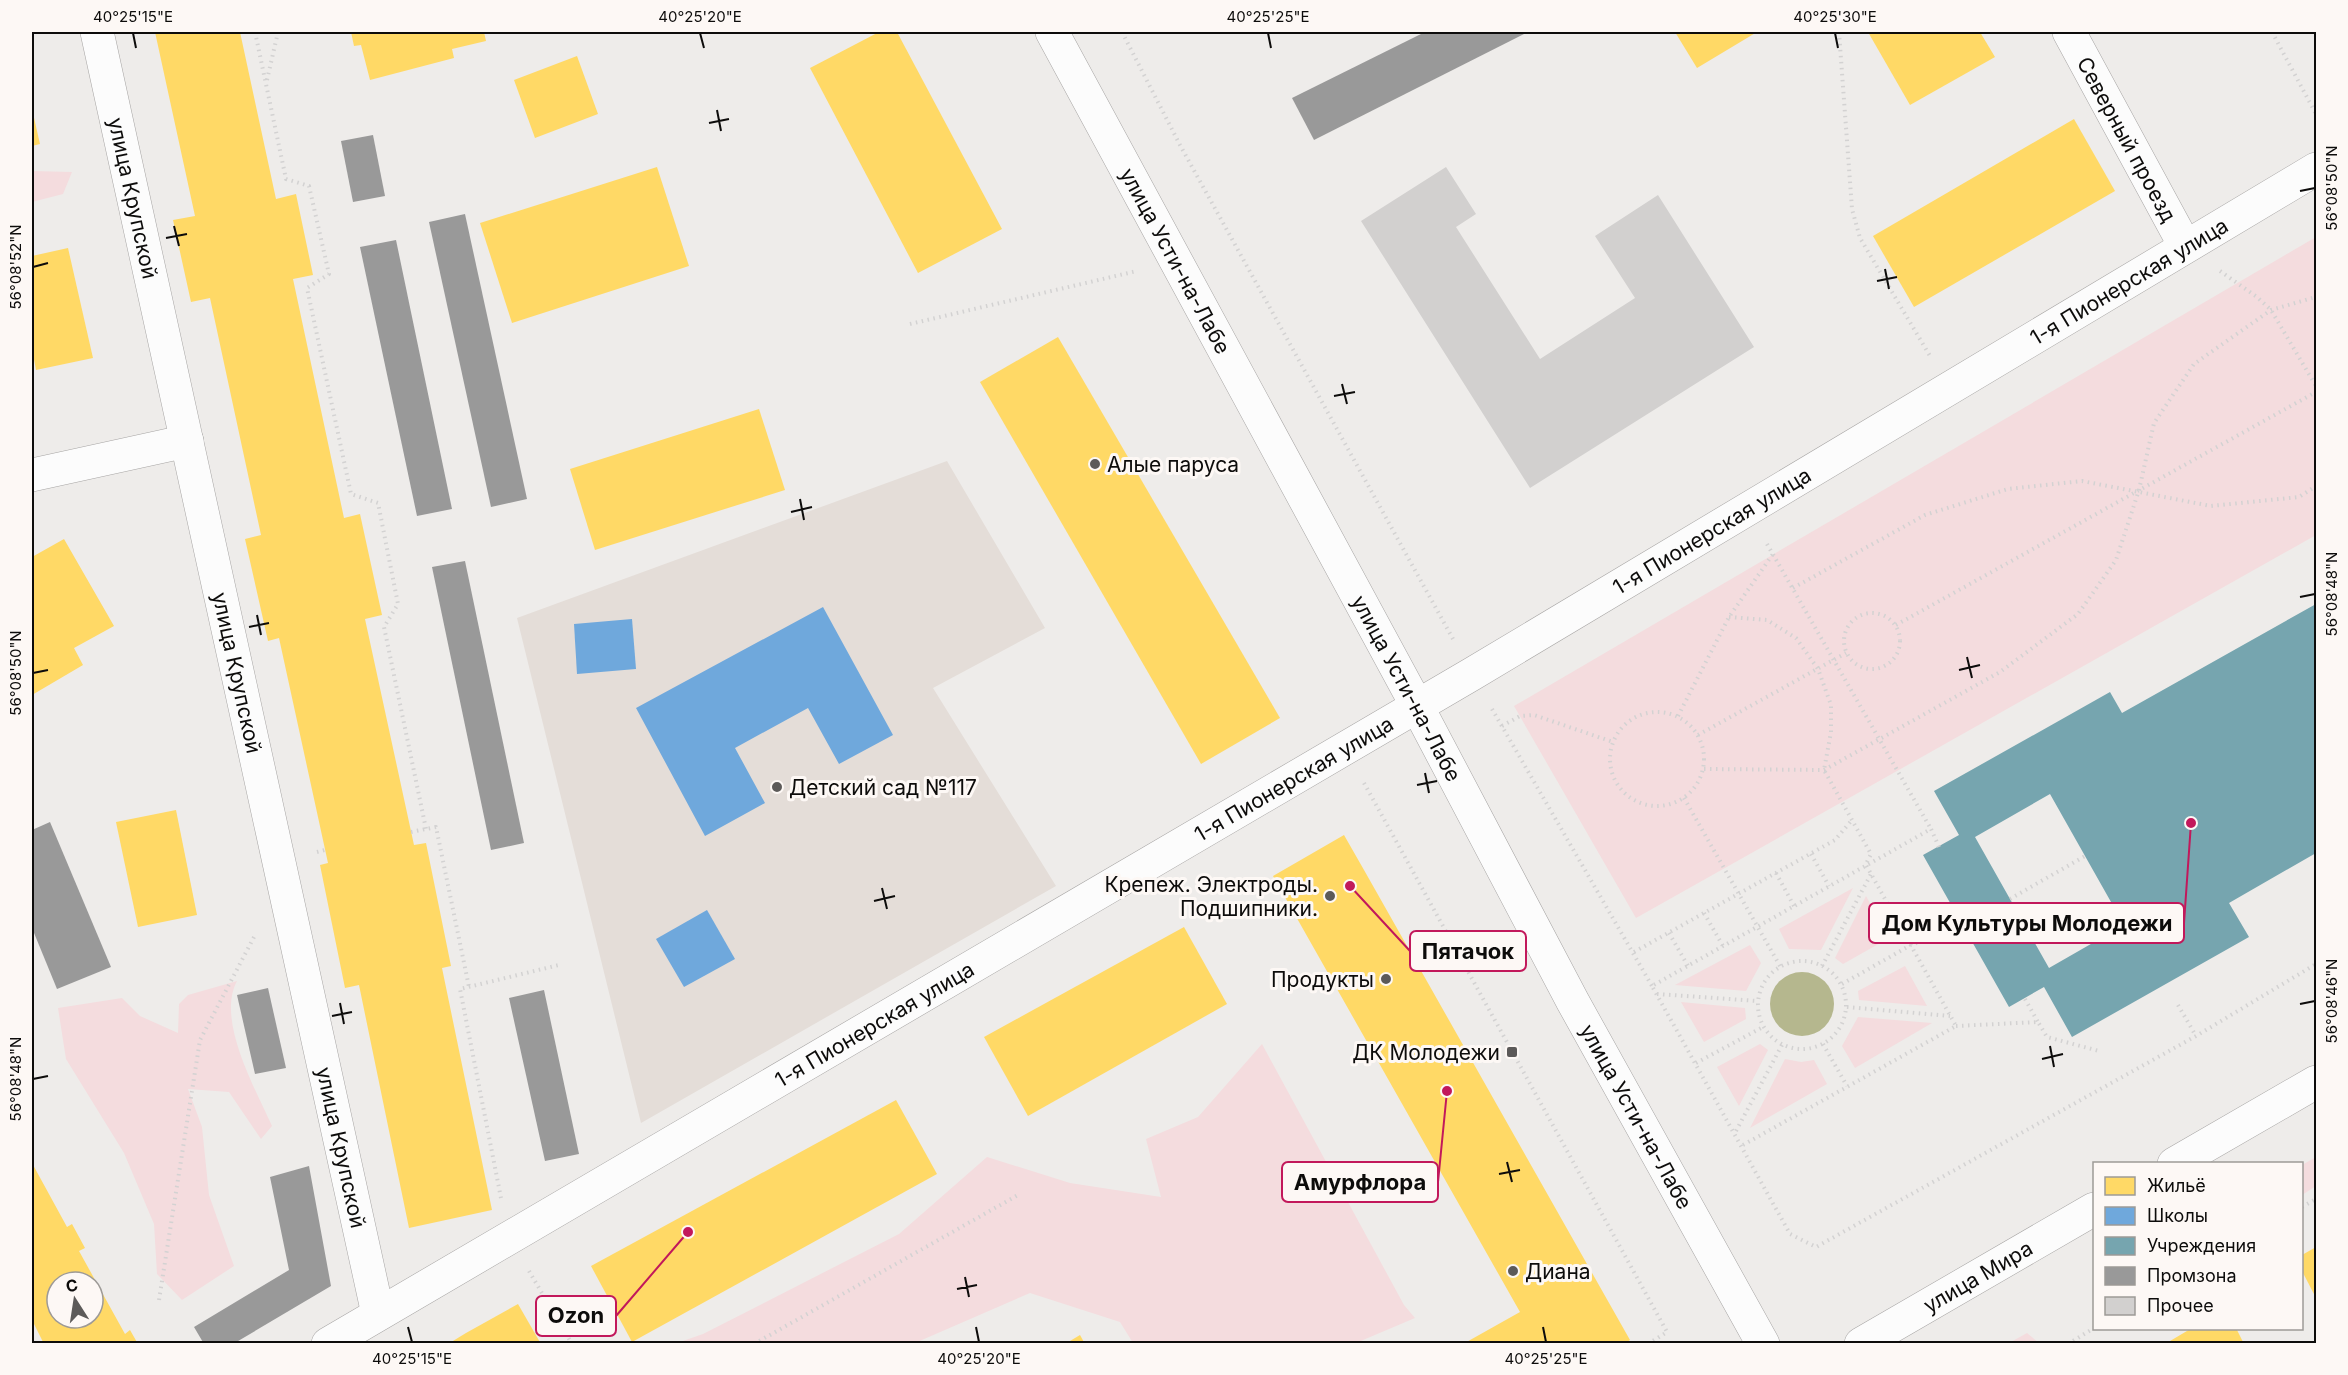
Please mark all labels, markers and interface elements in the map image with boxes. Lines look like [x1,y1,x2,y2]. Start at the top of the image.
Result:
text: 40°25'15"E [93,7,173,26]
text: 40°25'20"E [658,7,742,26]
text: 40°25'25"E [1226,7,1310,26]
text: 40°25'30"E [1793,7,1877,26]
street label: Северный проезд [2072,52,2182,226]
street label: улица Крупской [104,115,163,281]
text: 56°08'50"N [2322,145,2341,231]
street label: улица Усти-на-Лабе [1115,163,1236,358]
street label: 1-я Пионерская улица [2025,212,2232,350]
text: 56°08'52"N [6,224,25,310]
place label: Алые паруса [1107,452,1239,477]
marker: Алые паруса [1088,457,1102,471]
street label: 1-я Пионерская улица [1608,462,1815,599]
text: 56°08'48"N [2322,552,2341,636]
street label: улица Крупской [208,590,267,756]
street label: улица Усти-на-Лабе [1347,591,1467,786]
text: 56°08'50"N [6,630,25,716]
street label: 1-я Пионерская улица [1190,711,1398,846]
place label: Детский сад №117 [789,775,977,800]
marker: Детский сад №117 [770,780,784,794]
place label: Крепеж. Электроды. Подшипники. [1104,872,1318,921]
marker: Крепеж. Электроды. Подшипники. [1323,889,1337,903]
callout: Дом Культуры Молодежи [1869,903,2184,943]
text: Дом Культуры Молодежи [1881,910,2173,936]
callout: Пятачок [1410,931,1526,971]
text: Пятачок [1422,938,1514,964]
street label: 1-я Пионерская улица [770,956,978,1092]
text: 56°08'46"N [2322,959,2341,1043]
place label: Продукты [1271,967,1374,992]
marker: Продукты [1379,972,1393,986]
street label: улица Усти-на-Лабе [1575,1020,1698,1213]
text: 56°08'48"N [6,1037,25,1121]
place label: ДК Молодежи [1352,1040,1500,1065]
marker: ДК Молодежи [1505,1045,1519,1059]
street label: улица Крупской [312,1065,371,1230]
callout: Амурфлора [1282,1162,1438,1202]
legend [2093,1162,2303,1330]
text: Амурфлора [1294,1169,1426,1195]
text: Жильё [2147,1175,2206,1196]
text: Школы [2147,1205,2208,1226]
street label: улица Мира [1919,1235,2037,1318]
text: Учреждения [2147,1235,2256,1256]
place label: Диана [1525,1259,1591,1284]
marker: Диана [1506,1264,1520,1278]
text: Промзона [2147,1265,2237,1286]
north arrow [45,1270,105,1330]
text: С [64,1274,80,1296]
text: Прочее [2147,1295,2214,1316]
callout: Ozon [536,1296,616,1336]
text: Ozon [548,1302,604,1328]
text: 40°25'15"E [372,1349,452,1368]
text: 40°25'20"E [937,1349,1021,1368]
text: 40°25'25"E [1504,1349,1588,1368]

